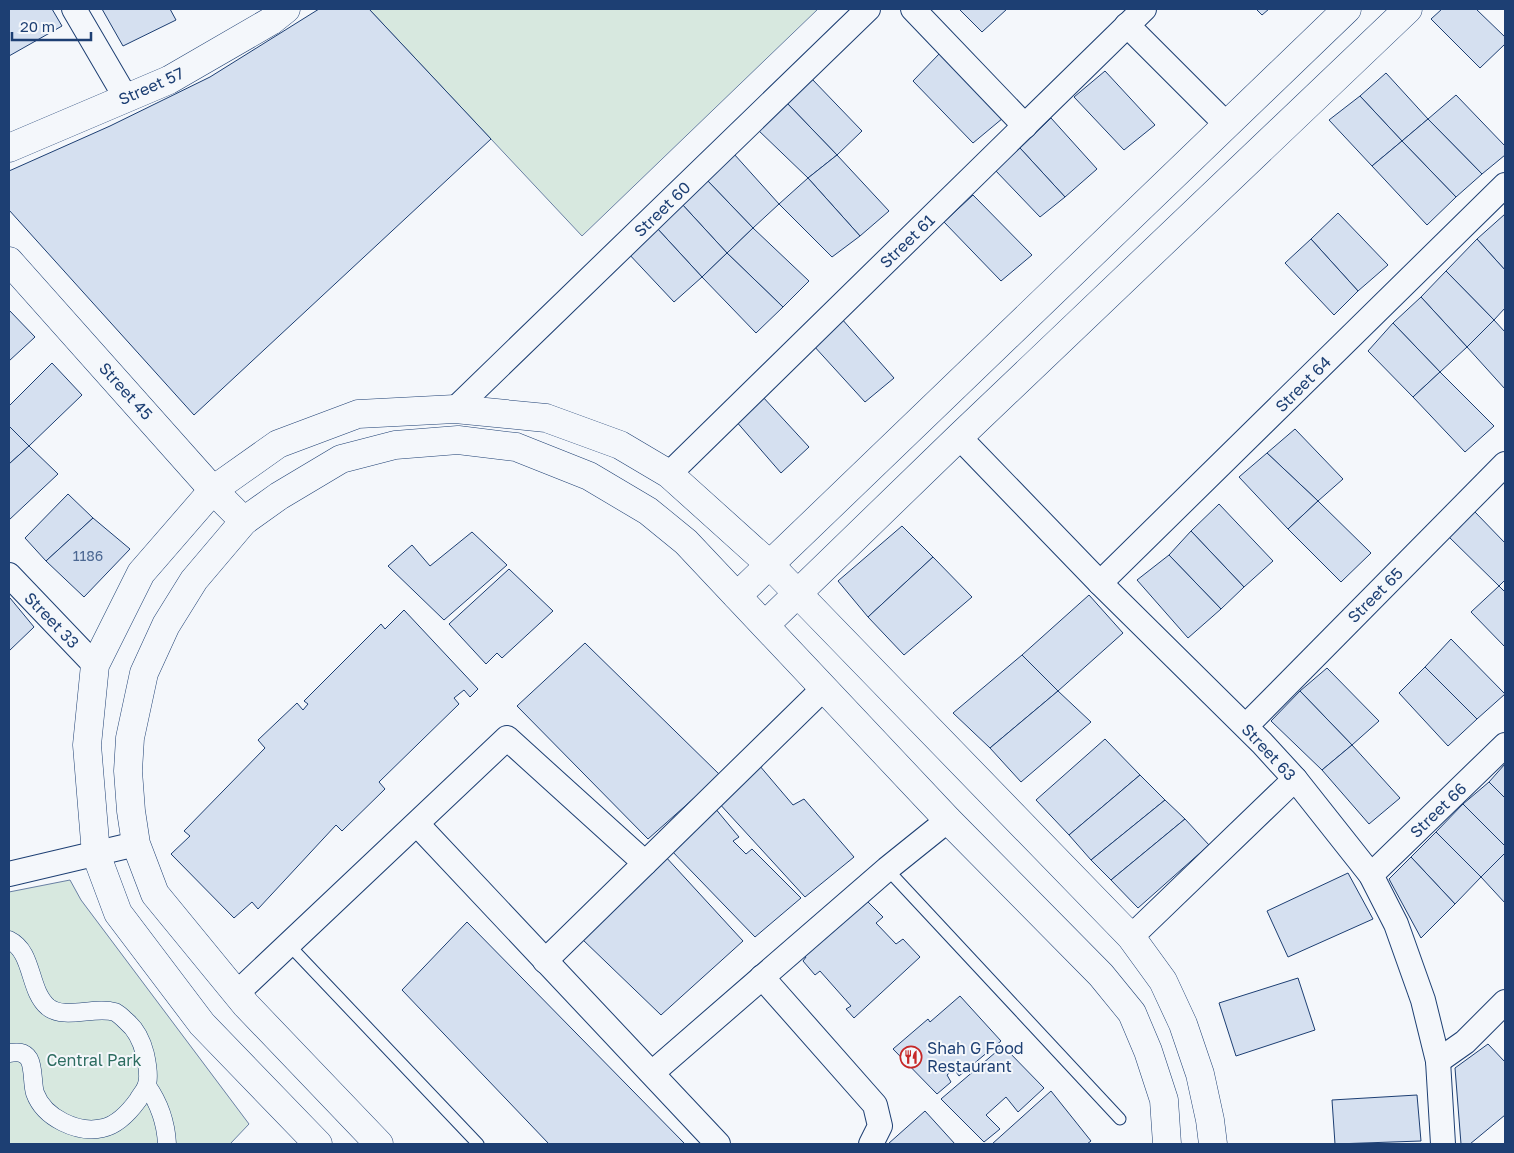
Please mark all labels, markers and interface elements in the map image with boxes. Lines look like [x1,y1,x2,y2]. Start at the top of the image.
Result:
scale bar [12,10,91,42]
text: 20 m [20,17,55,35]
street label: Street 57 [115,63,187,109]
street label: Street 60 [630,177,694,241]
street label: Street 61 [875,210,939,272]
street label: Street 64 [1271,352,1335,416]
street label: Street 45 [95,358,157,424]
house number: 1186 [73,547,103,564]
street label: Street 65 [1343,563,1407,627]
street label: Street 33 [20,588,84,652]
street label: Street 63 [1238,719,1300,785]
street label: Street 66 [1406,778,1470,842]
place label: Shah G Food Restaurant [927,1038,1024,1076]
restaurant icon: Shah G Food Restaurant [899,1045,923,1069]
park label: Central Park [46,1050,142,1070]

